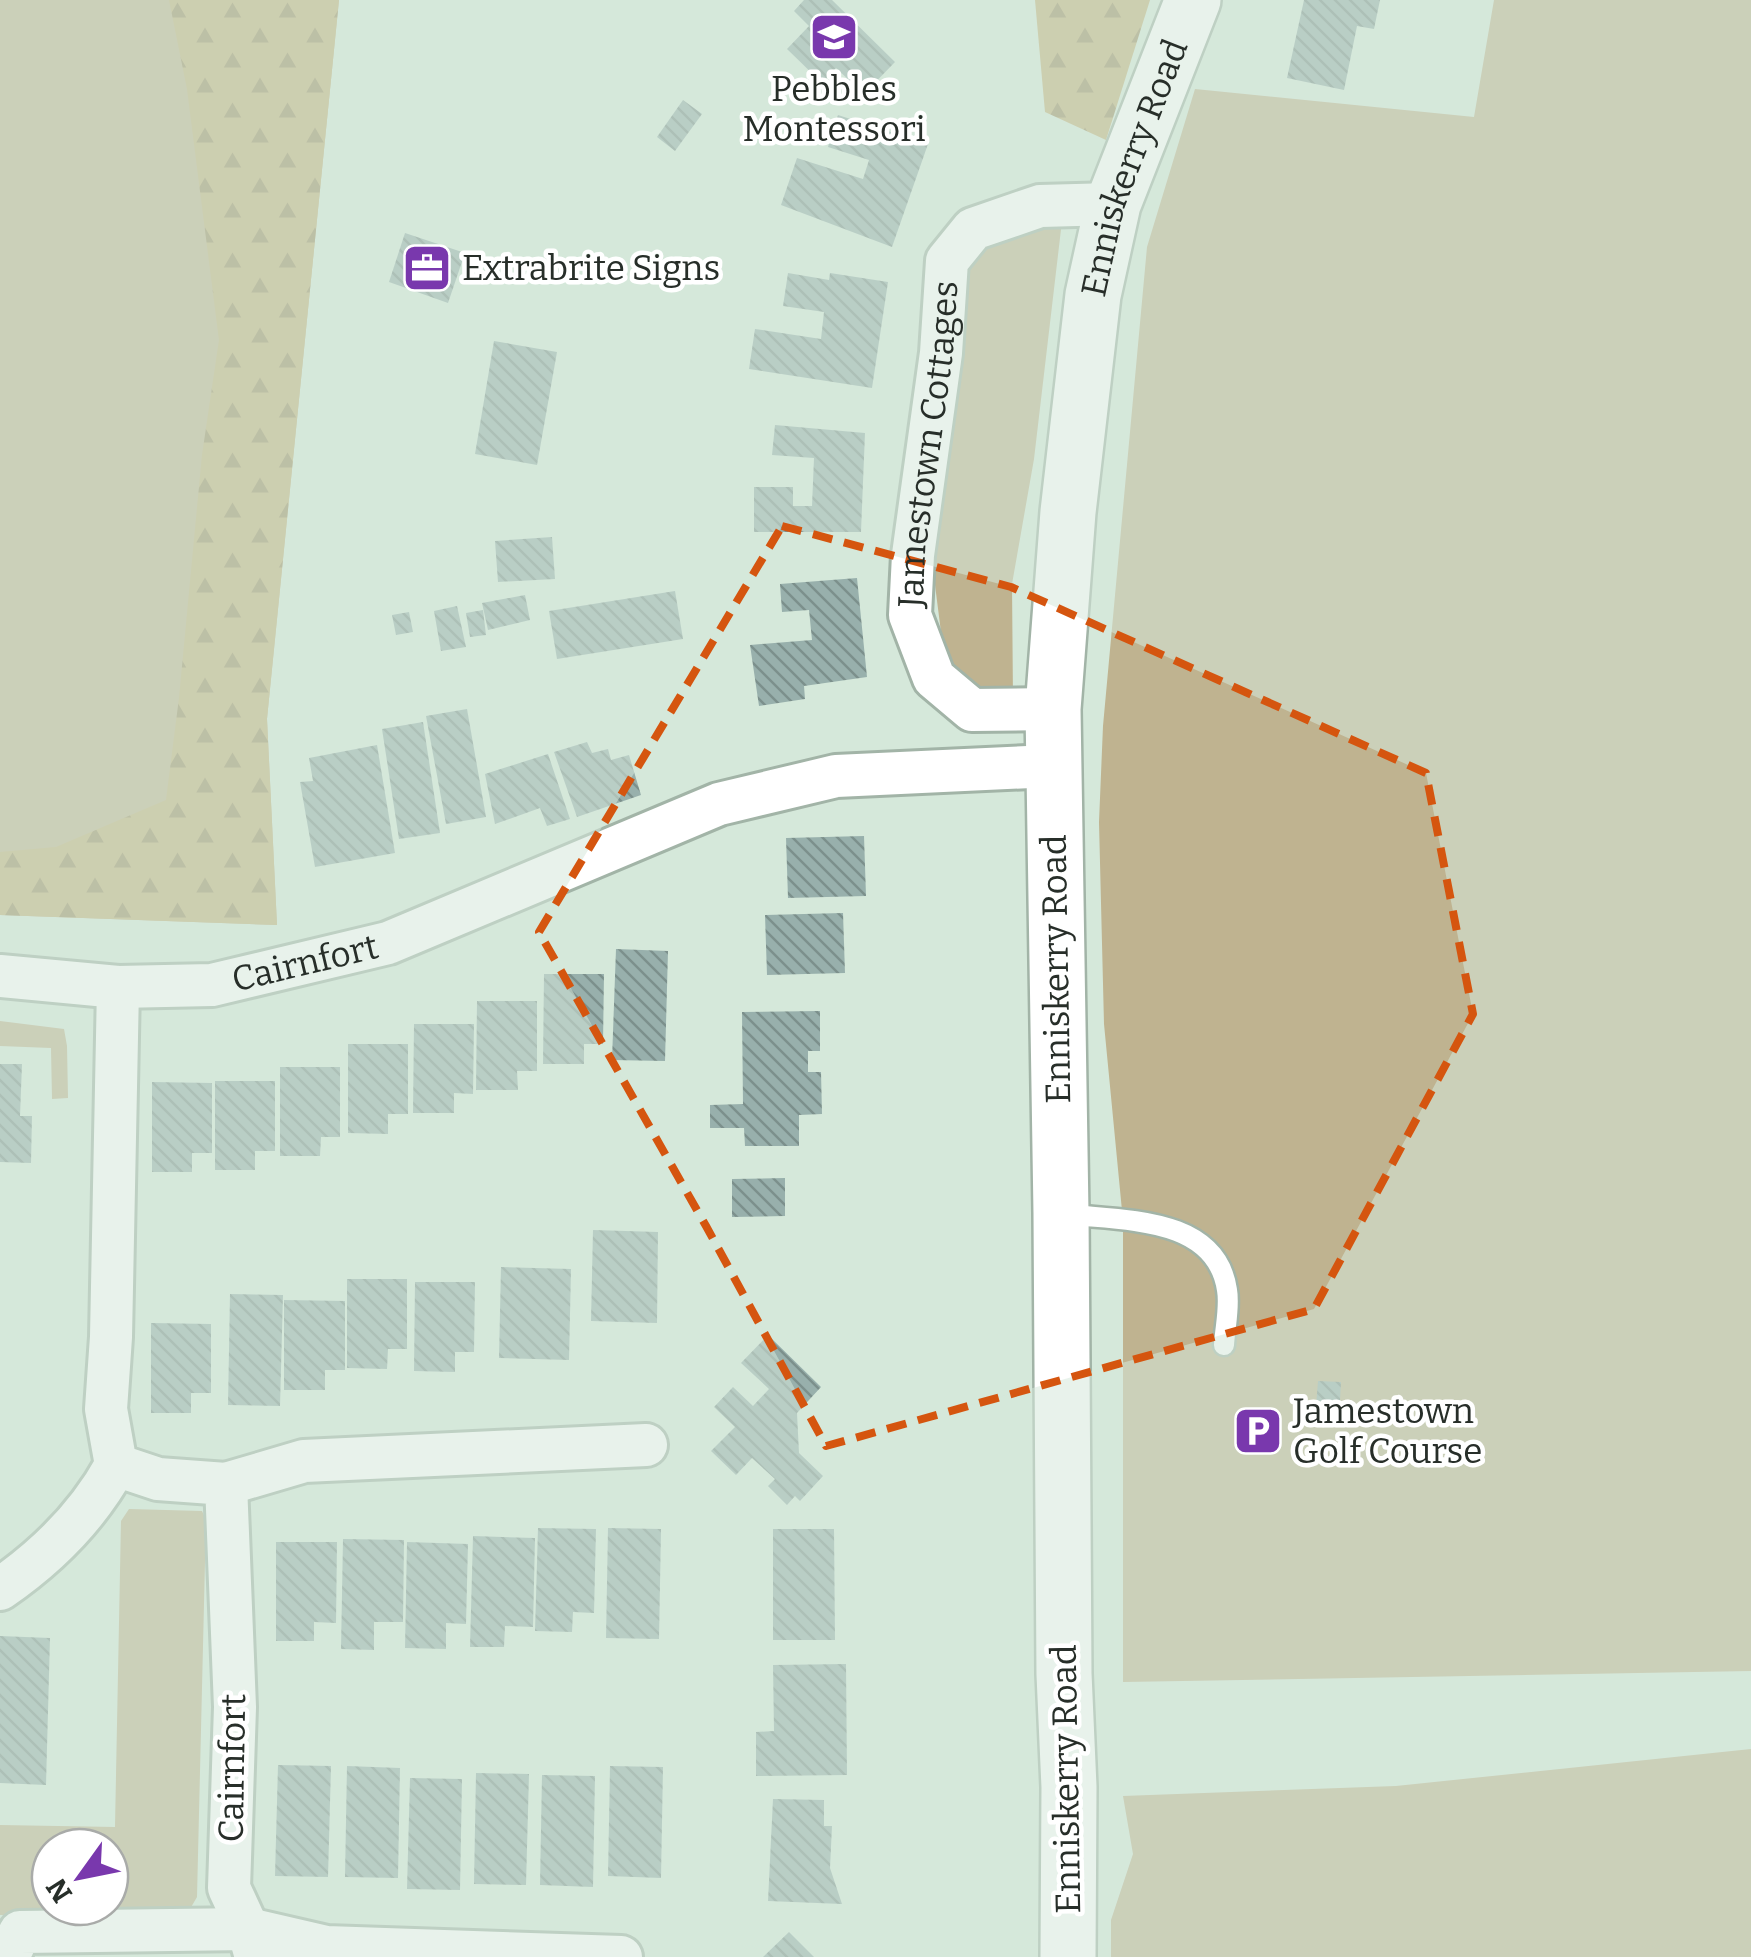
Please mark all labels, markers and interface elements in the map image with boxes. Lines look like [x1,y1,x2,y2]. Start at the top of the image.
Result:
school or university icon: Pebbles Montessori [808,11,860,63]
street label: Enniskerry Road [1072,33,1197,300]
place label: Pebbles Montessori [742,68,926,150]
office icon: Extrabrite Signs [401,242,453,294]
place label: Extrabrite Signs [462,247,720,289]
street label: Jamestown Cottages [889,279,967,610]
street label: Enniskerry Road [1033,834,1079,1104]
street label: Cairnfort [228,925,382,1001]
place label: Jamestown Golf Course [1292,1390,1482,1472]
parking icon: Jamestown Golf Course [1232,1405,1284,1457]
street label: Enniskerry Road [1043,1644,1089,1914]
street label: Cairnfort [210,1693,254,1843]
north arrow [30,1827,130,1927]
text: N [40,1872,79,1908]

